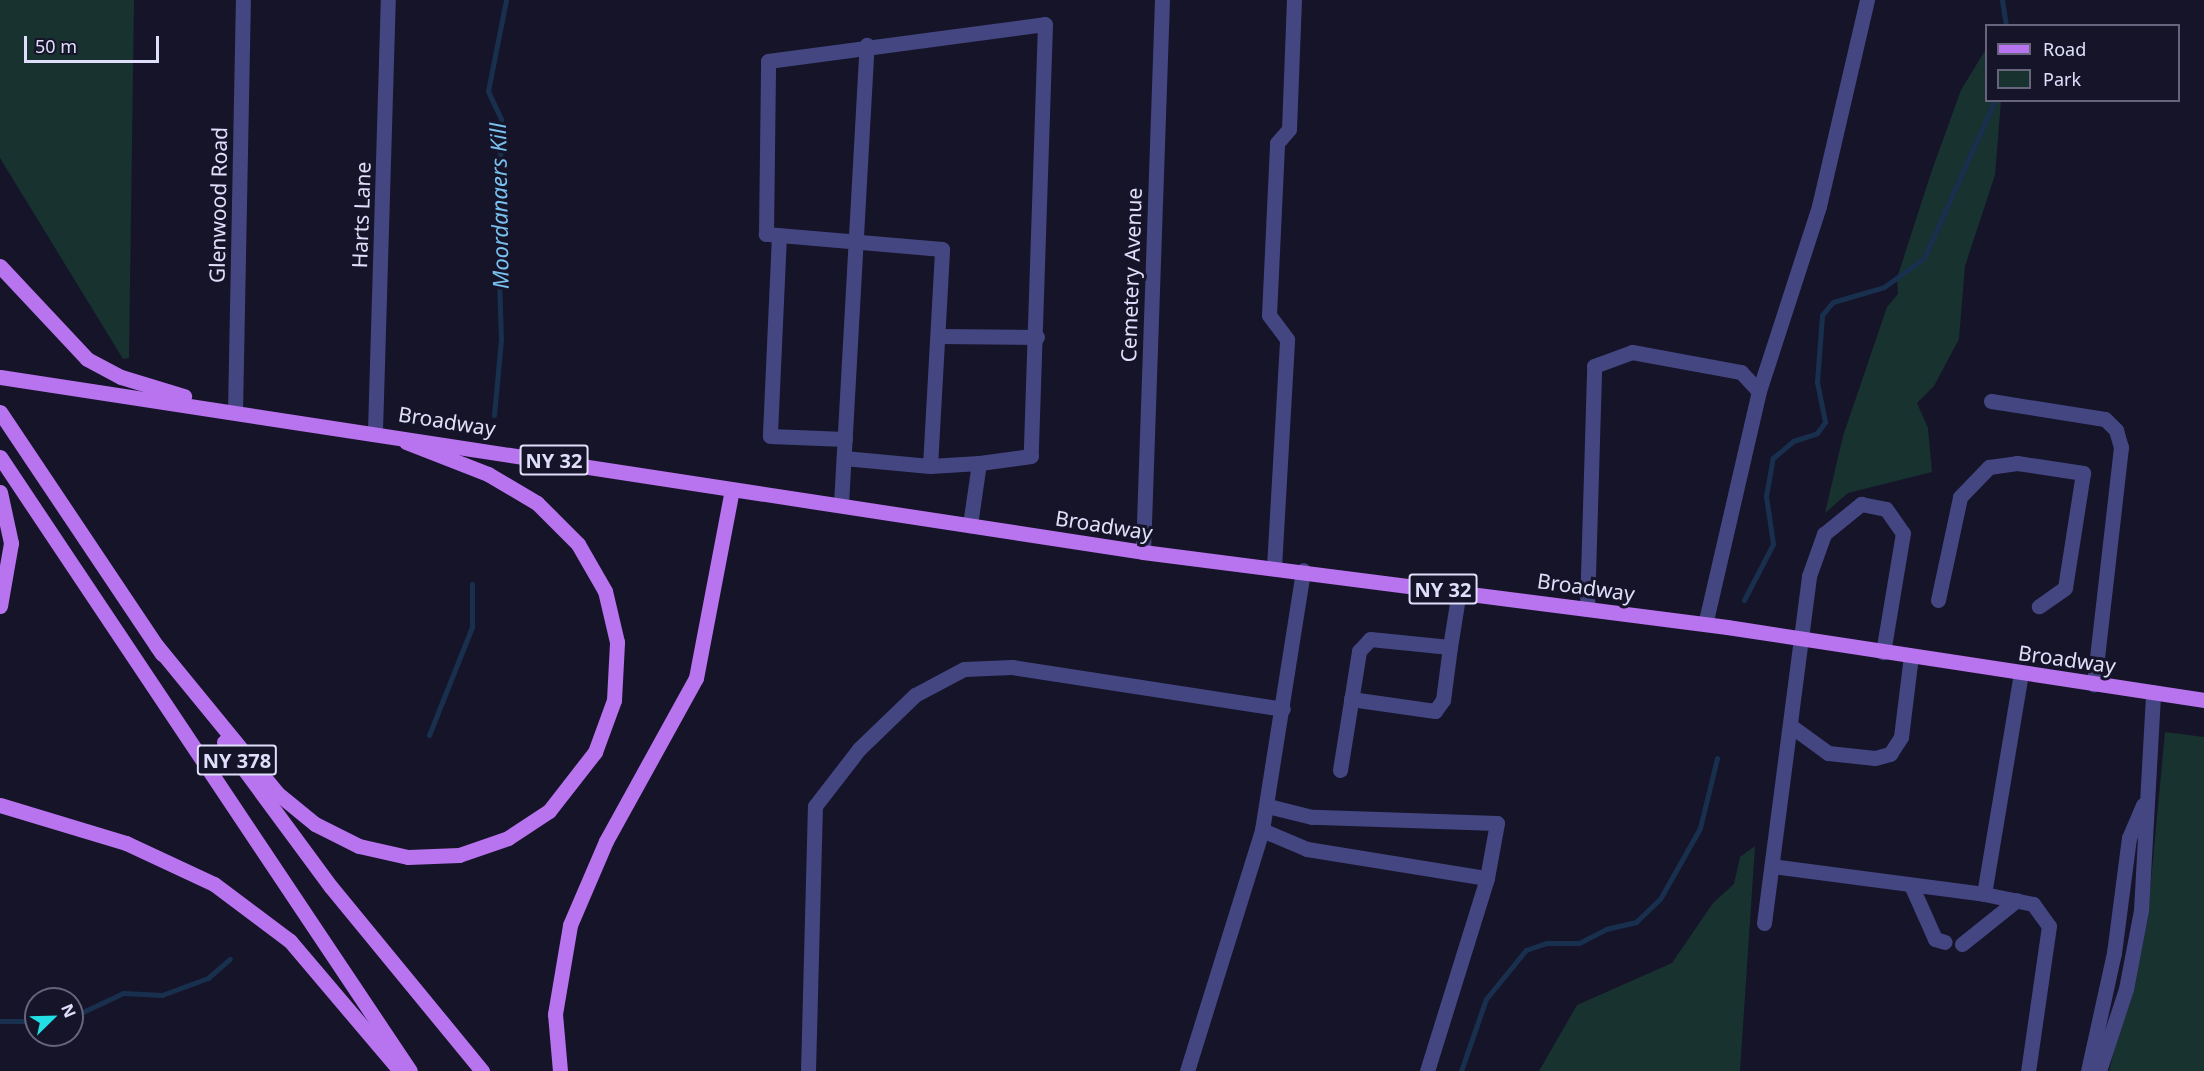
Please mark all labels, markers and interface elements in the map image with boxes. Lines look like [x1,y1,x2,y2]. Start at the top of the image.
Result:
scale bar [27,24,162,62]
legend [1985,24,2180,102]
text: 50 m [35,34,77,58]
text: Road [2043,37,2086,61]
text: Park [2043,67,2081,91]
water label: Moordanaers Kill [484,123,514,289]
street label: Glenwood Road [204,127,232,283]
street label: Harts Lane [347,161,375,269]
street label: Cemetery Avenue [1115,187,1147,363]
street label: Broadway [396,401,498,441]
road number: NY 32 [520,443,588,477]
street label: Broadway [1053,505,1155,545]
street label: Broadway [1536,568,1636,606]
road number: NY 32 [1408,572,1478,606]
street label: Broadway [2017,640,2117,678]
road number: NY 378 [196,743,278,777]
north arrow [24,987,84,1047]
text: N [56,1000,81,1021]

